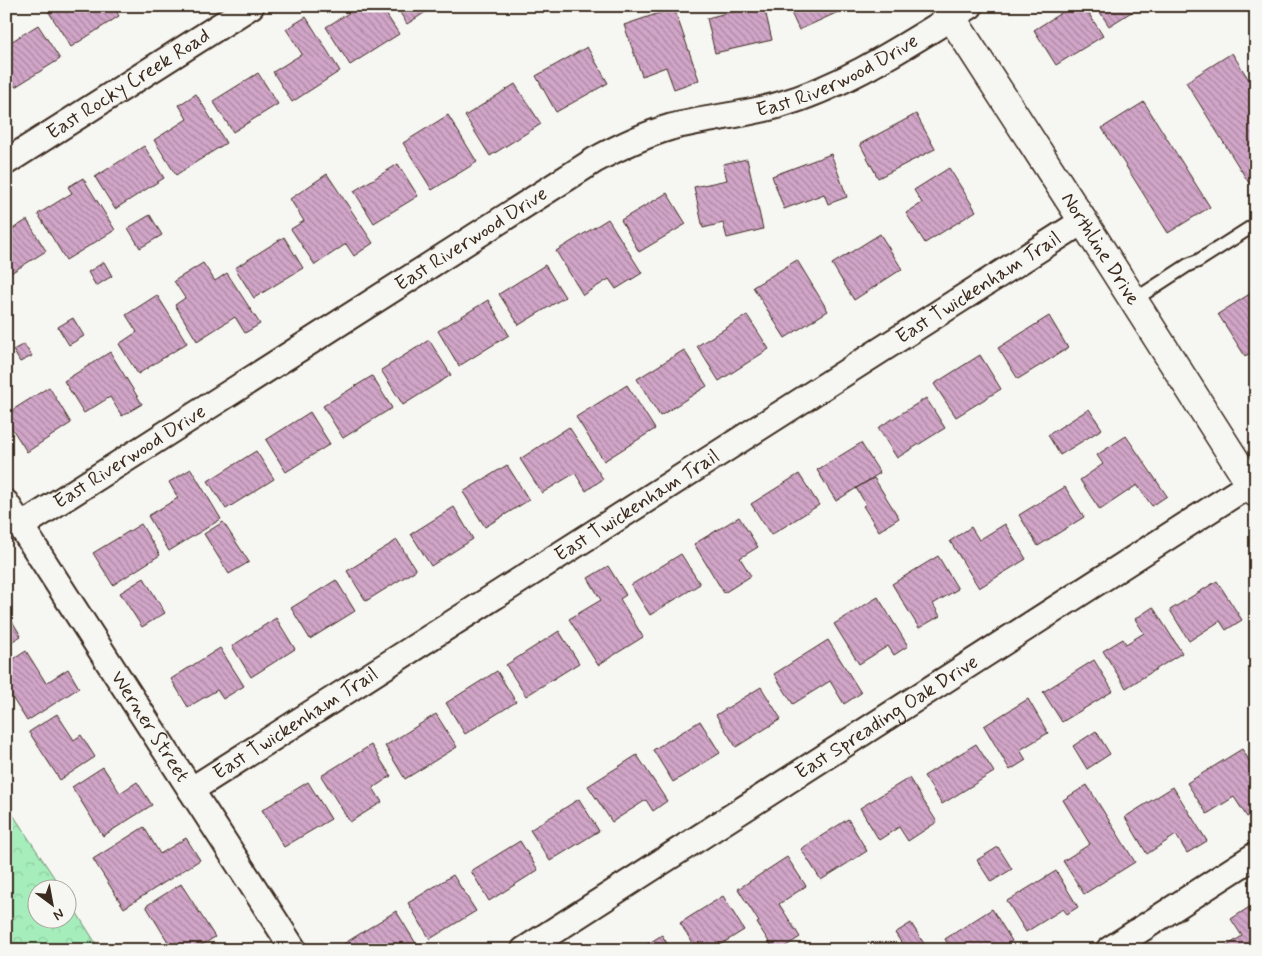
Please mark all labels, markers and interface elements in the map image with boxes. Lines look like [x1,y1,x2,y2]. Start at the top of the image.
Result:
street label: East Rocky Creek Road [41,22,215,146]
street label: East Riverwood Drive [754,27,923,124]
street label: East Riverwood Drive [390,180,553,298]
street label: Northline Drive [1055,187,1147,310]
street label: East Twickenham Trail [891,225,1066,350]
street label: East Riverwood Drive [48,398,211,515]
street label: East Twickenham Trail [549,443,725,568]
street label: East Spreading Oak Drive [790,648,983,786]
street label: East Twickenham Trail [208,661,383,786]
street label: Werner Street [104,666,196,787]
north arrow [28,878,78,928]
text: N [50,904,67,924]

